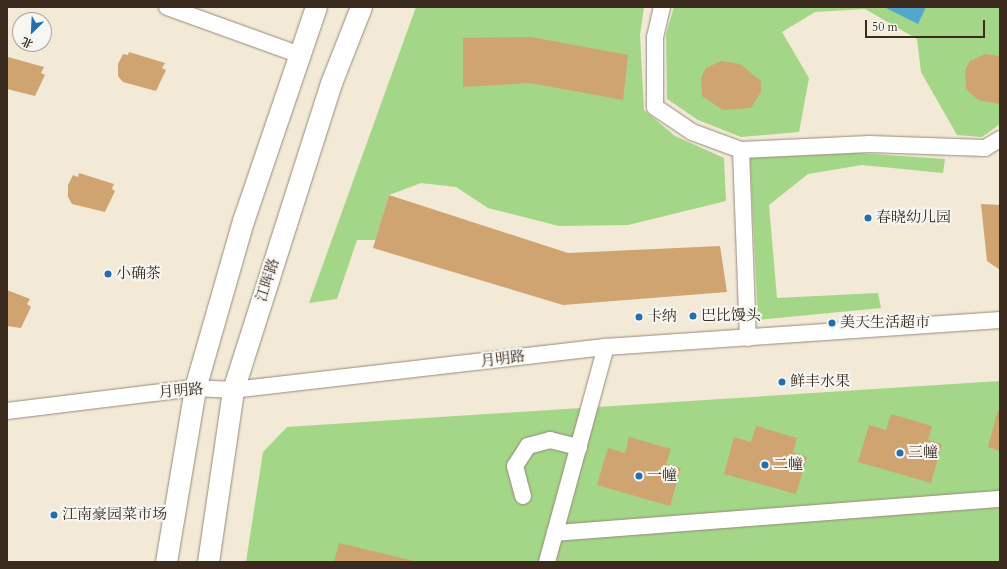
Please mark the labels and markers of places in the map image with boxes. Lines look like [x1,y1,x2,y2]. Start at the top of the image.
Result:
place label: 春晓幼儿园 [876,209,951,227]
marker: 春晓幼儿园 [863,213,873,223]
place label: 小确茶 [116,265,161,283]
marker: 小确茶 [103,269,113,279]
place label: 巴比馒头 [701,307,761,325]
place label: 卡纳 [647,308,677,326]
marker: 巴比馒头 [688,311,698,321]
marker: 卡纳 [634,312,644,322]
place label: 美天生活超市 [840,314,930,332]
marker: 美天生活超市 [827,318,837,328]
place label: 鲜丰水果 [790,373,850,391]
marker: 鲜丰水果 [777,377,787,387]
place label: 三幢 [908,444,938,462]
marker: 三幢 [895,448,905,458]
place label: 二幢 [773,456,803,474]
marker: 二幢 [760,460,770,470]
place label: 一幢 [647,467,677,485]
marker: 一幢 [634,471,644,481]
place label: 江南豪园菜市场 [62,506,167,524]
marker: 江南豪园菜市场 [49,510,59,520]

